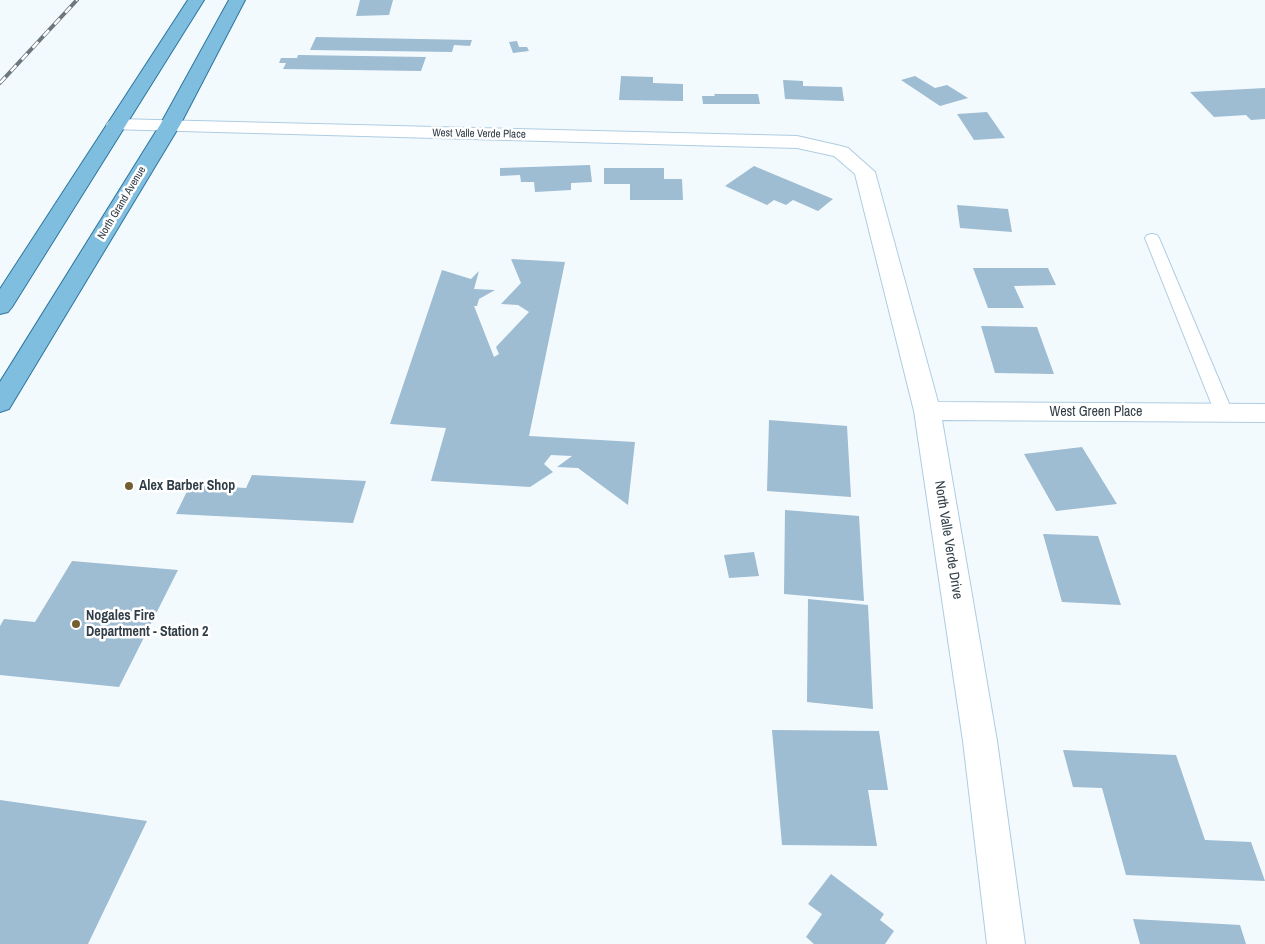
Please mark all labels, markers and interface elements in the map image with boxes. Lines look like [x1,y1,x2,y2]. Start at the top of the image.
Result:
street label: West Valle Verde Place [432,127,526,141]
street label: North Grand Avenue [95,164,149,242]
street label: West Green Place [1050,404,1142,420]
place label: Alex Barber Shop [139,478,235,494]
marker: Alex Barber Shop [123,480,135,492]
street label: North Valle Verde Drive [930,480,966,600]
place label: Nogales Fire Department - Station 2 [86,608,208,640]
marker: Nogales Fire Department - Station 2 [70,618,82,630]

